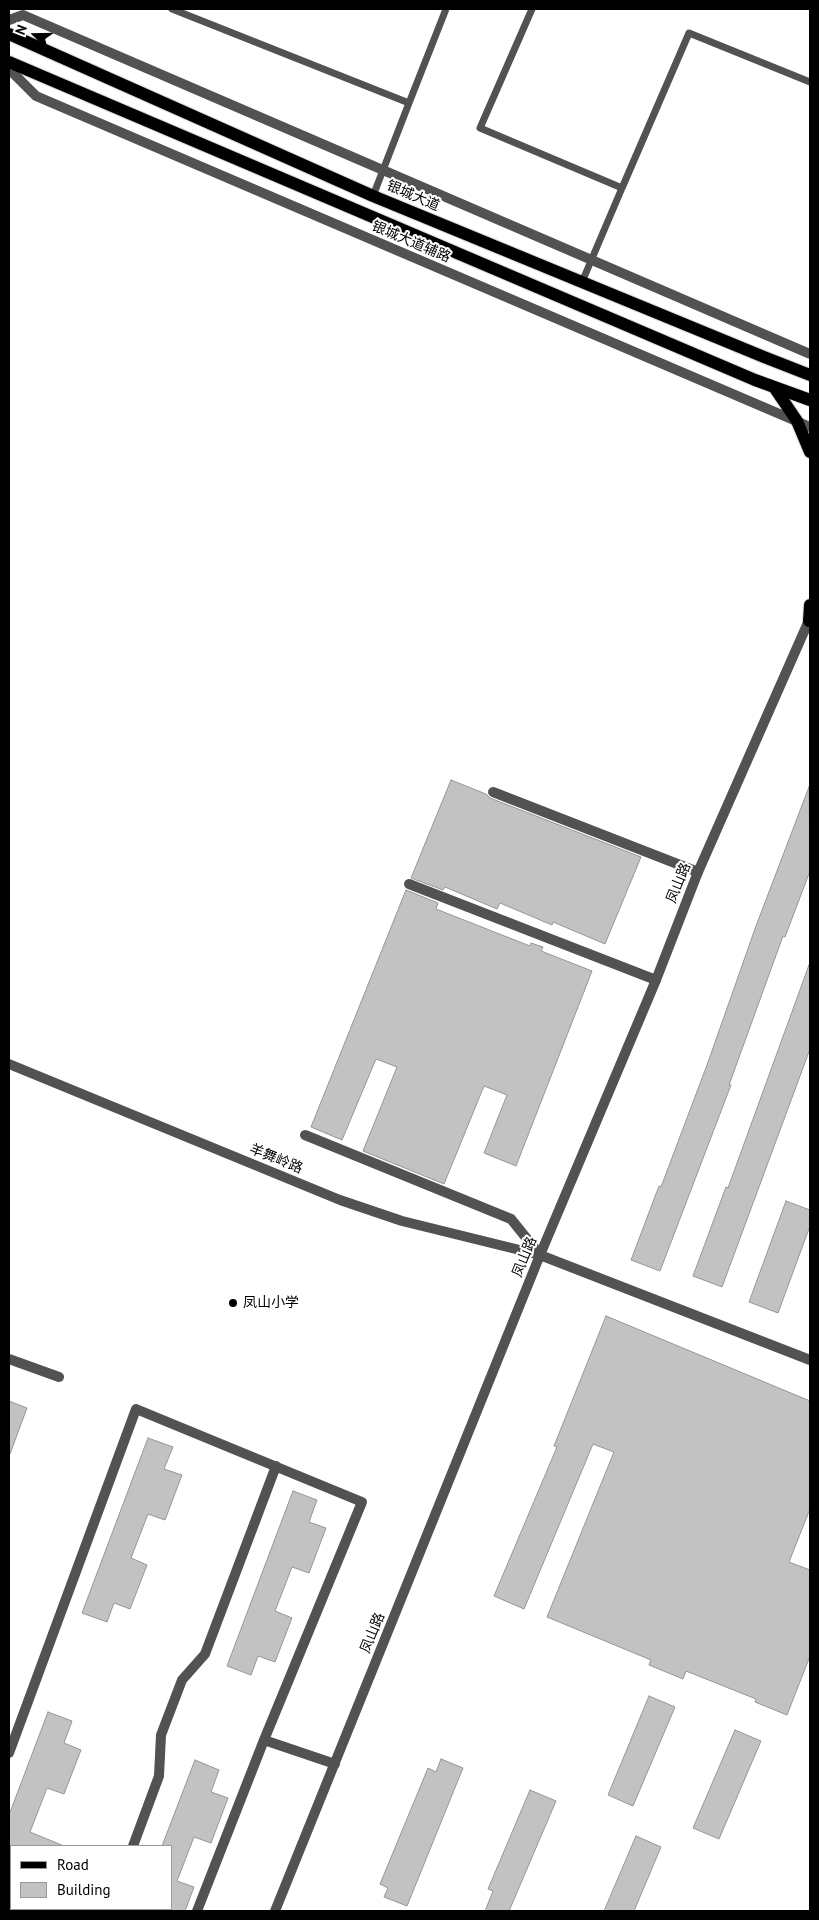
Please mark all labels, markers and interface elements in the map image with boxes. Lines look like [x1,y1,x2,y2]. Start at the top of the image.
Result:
north arrow [10,10,60,60]
text: N [11,22,31,37]
street label: 银城大道 [384,177,442,215]
street label: 银城大道辅路 [369,218,453,266]
street label: 凤山路 [663,860,695,906]
street label: 羊舞岭路 [247,1141,305,1177]
street label: 凤山路 [509,1234,541,1280]
place label: 凤山小学 [243,1295,299,1311]
marker: 凤山小学 [227,1297,239,1309]
street label: 凤山路 [357,1610,389,1656]
legend [10,1845,172,1910]
text: Road [57,1855,89,1874]
text: Building [57,1880,111,1899]

